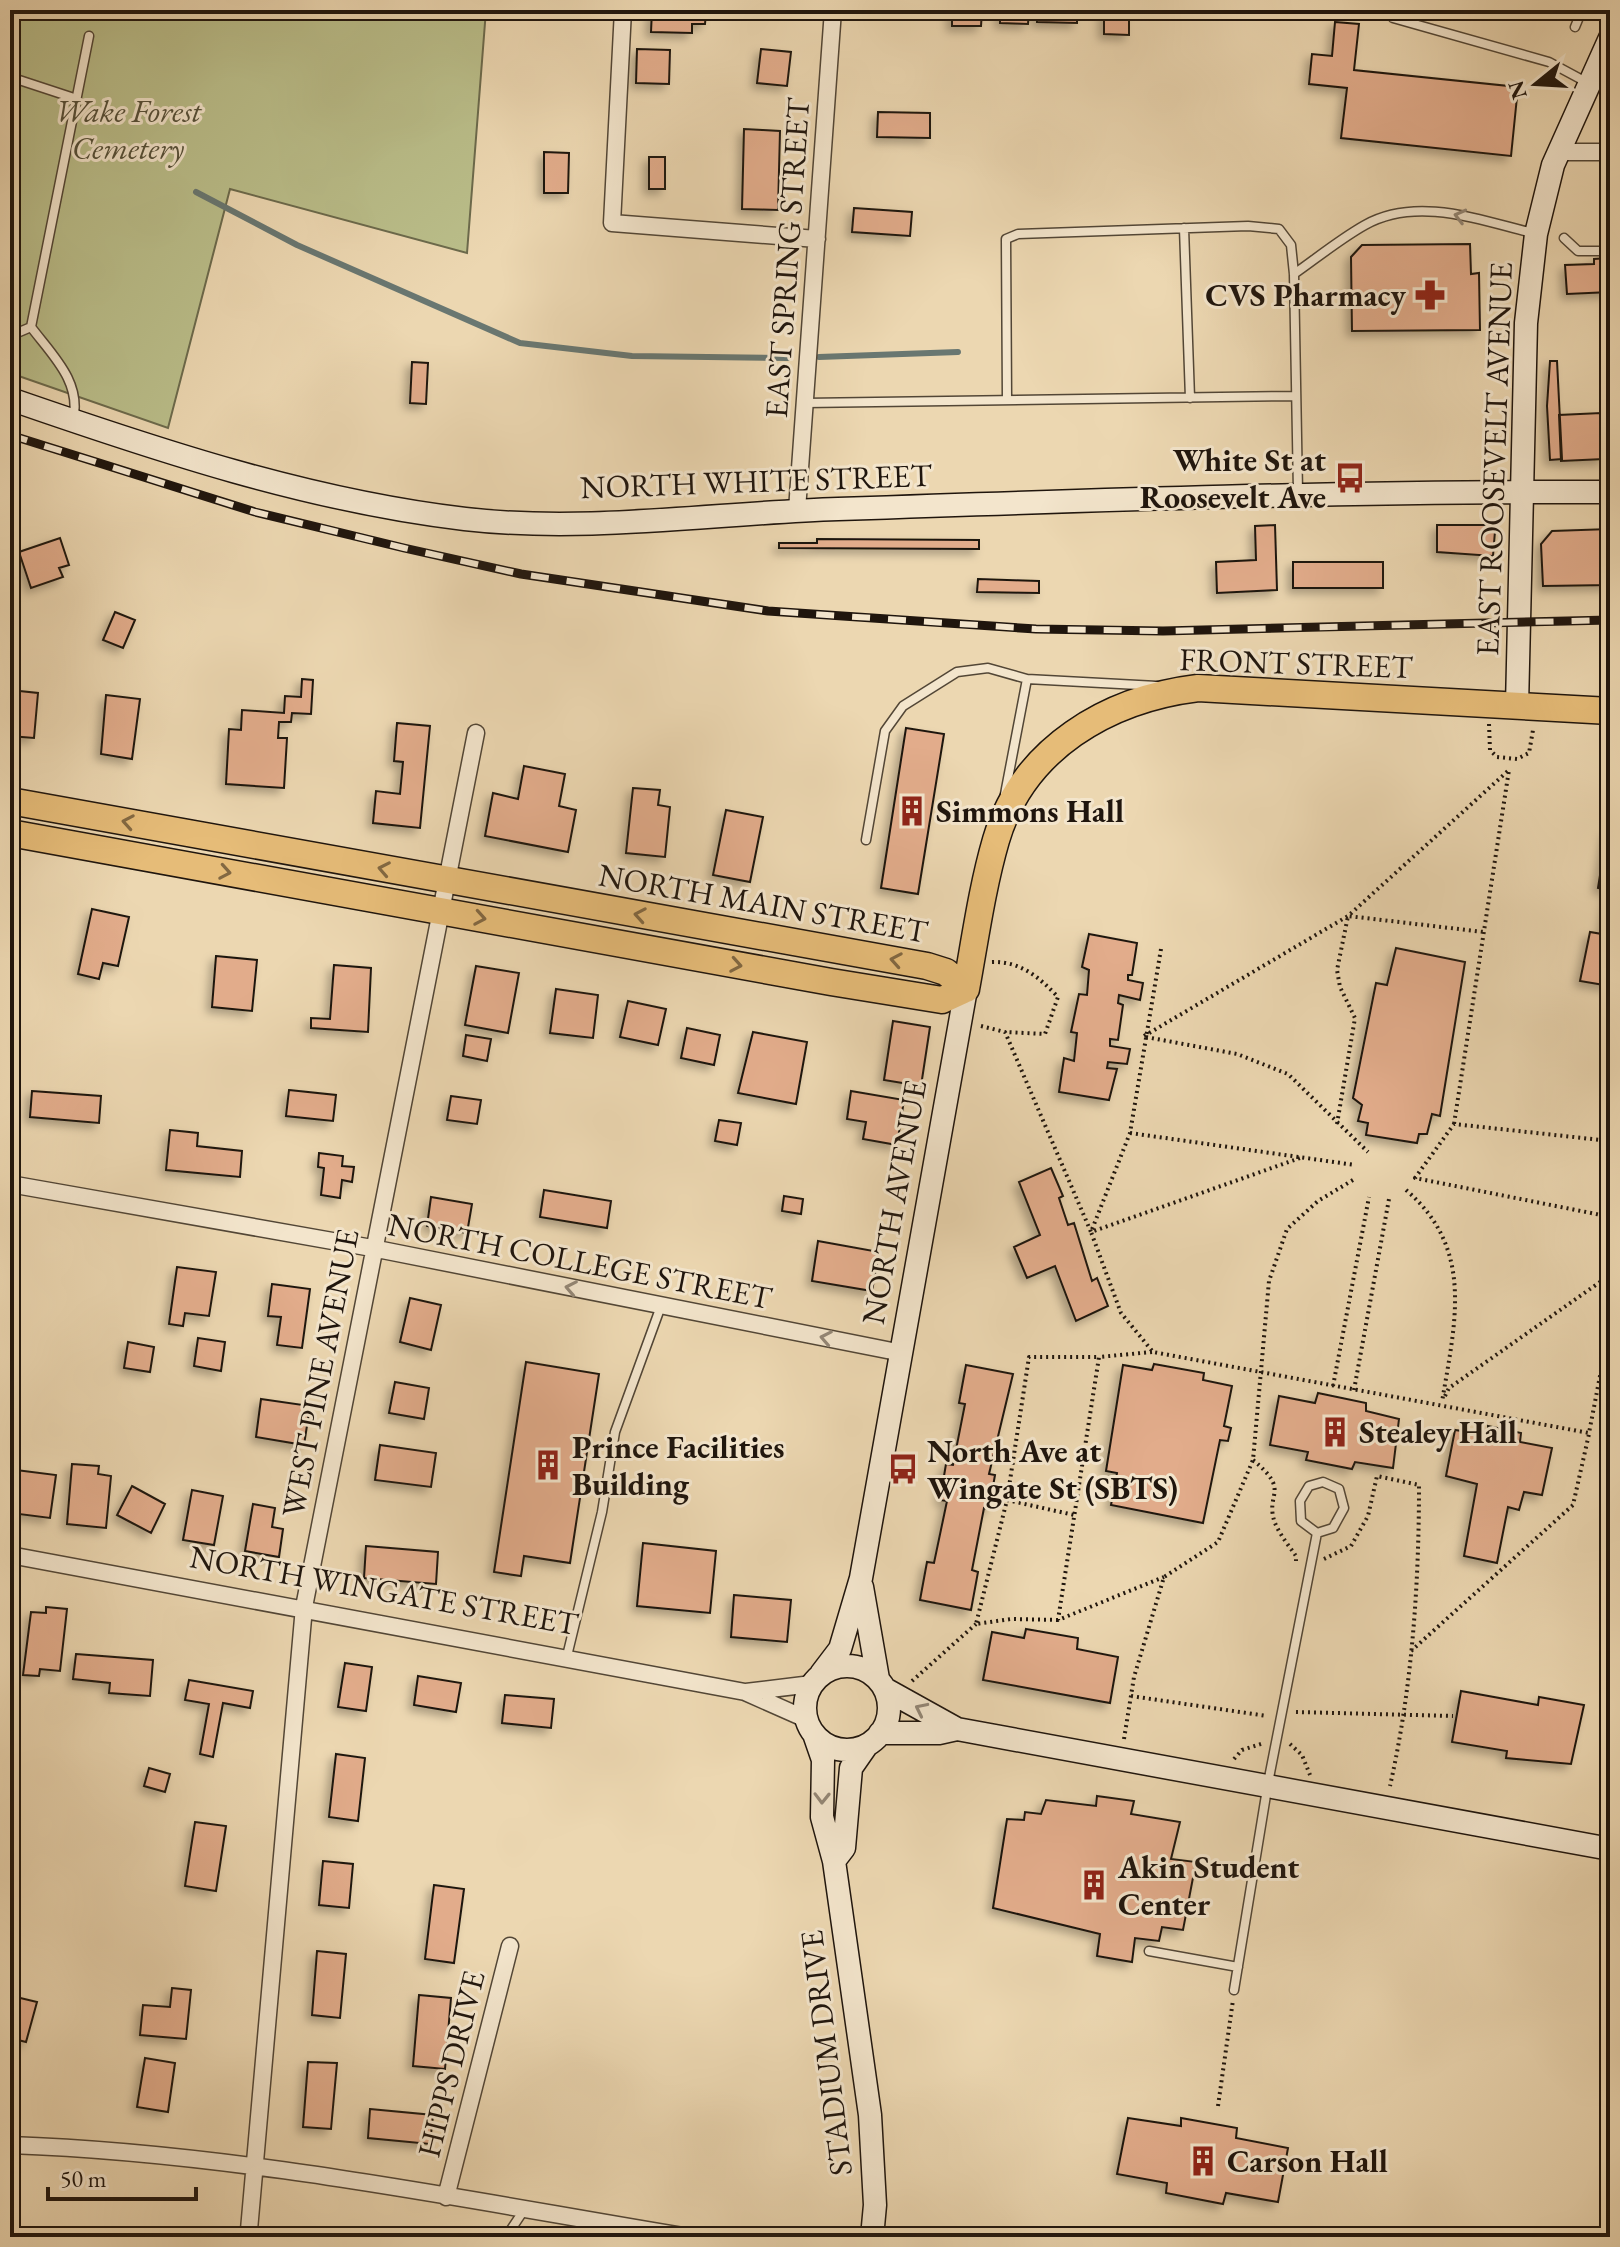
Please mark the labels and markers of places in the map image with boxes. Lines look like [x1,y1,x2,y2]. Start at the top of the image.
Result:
place label: CVS Pharmacy [1205,274,1407,316]
pharmacy icon: CVS Pharmacy [1413,278,1447,312]
place label: White St at Roosevelt Ave [1140,439,1326,518]
bus stop icon: White St at Roosevelt Ave [1333,461,1367,495]
place label: Simmons Hall [936,790,1124,832]
building icon: Simmons Hall [895,794,929,828]
place label: Stealey Hall [1359,1411,1517,1453]
building icon: Stealey Hall [1318,1415,1352,1449]
place label: Prince Facilities Building [572,1426,784,1505]
place label: North Ave at Wingate St (SBTS) [927,1430,1178,1509]
building icon: Prince Facilities Building [531,1448,565,1482]
bus stop icon: North Ave at Wingate St (SBTS) [886,1452,920,1486]
place label: Akin Student Center [1117,1846,1299,1925]
building icon: Akin Student Center [1077,1868,1111,1902]
place label: Carson Hall [1227,2140,1388,2182]
building icon: Carson Hall [1186,2144,1220,2178]

